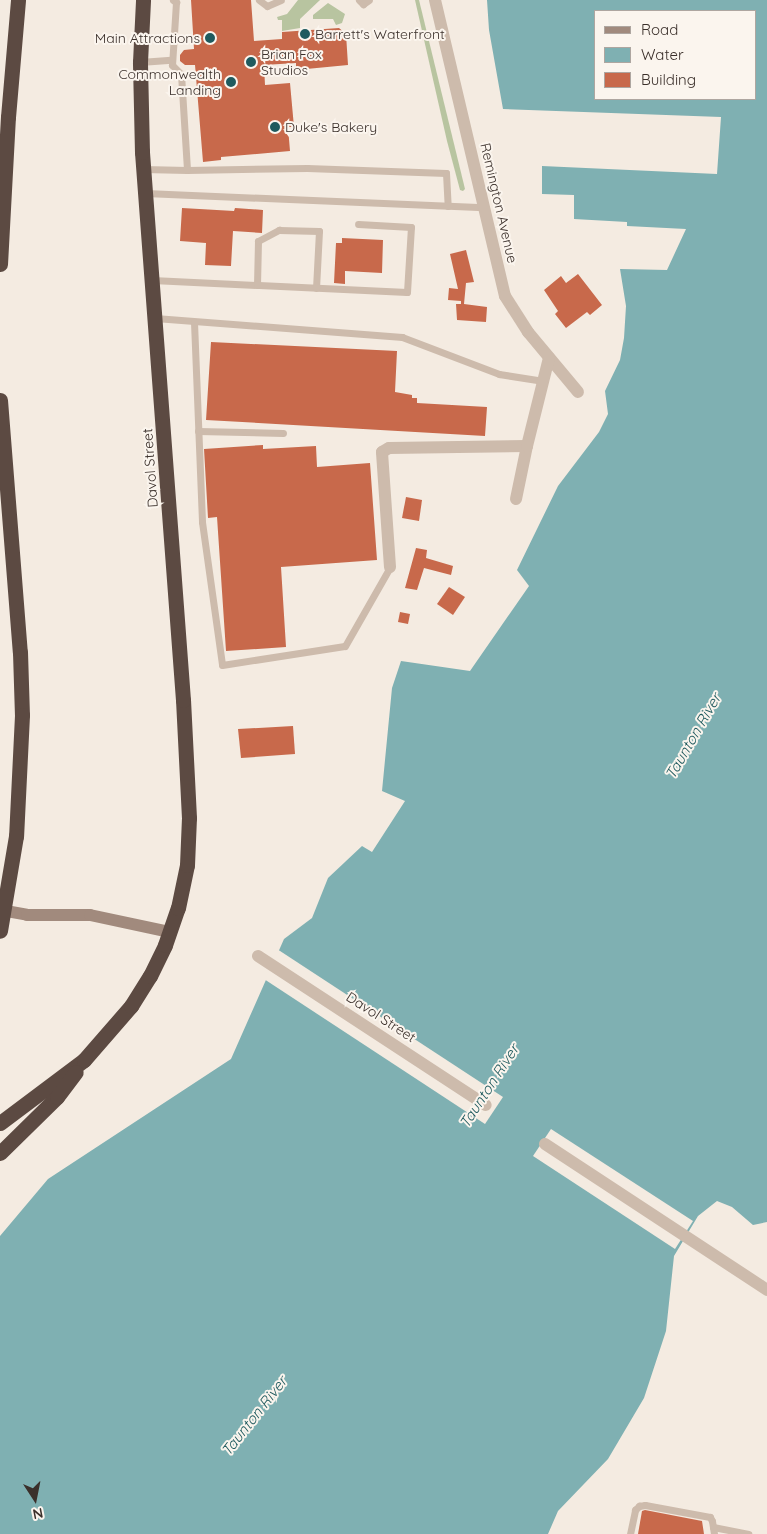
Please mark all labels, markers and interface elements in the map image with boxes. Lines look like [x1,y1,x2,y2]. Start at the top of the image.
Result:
legend [594,10,757,100]
text: Road [641,20,678,39]
place label: Barrett's Waterfront [315,26,445,42]
marker: Barrett's Waterfront [299,28,311,40]
place label: Main Attractions [95,30,200,46]
marker: Main Attractions [204,32,216,44]
text: Water [641,45,684,64]
place label: Brian Fox Studios [261,46,322,78]
marker: Brian Fox Studios [245,56,257,68]
place label: Commonwealth Landing [118,66,221,98]
text: Building [641,70,696,89]
marker: Commonwealth Landing [225,76,237,88]
place label: Duke's Bakery [285,119,377,135]
marker: Duke's Bakery [269,121,281,133]
street label: Remington Avenue [477,141,521,265]
street label: Davol Street [139,428,161,508]
water label: Taunton River [661,690,725,782]
street label: Davol Street [343,988,419,1046]
water label: Taunton River [455,1041,523,1131]
water label: Taunton River [217,1373,291,1459]
north arrow [10,1474,60,1524]
text: N [31,1504,45,1524]

